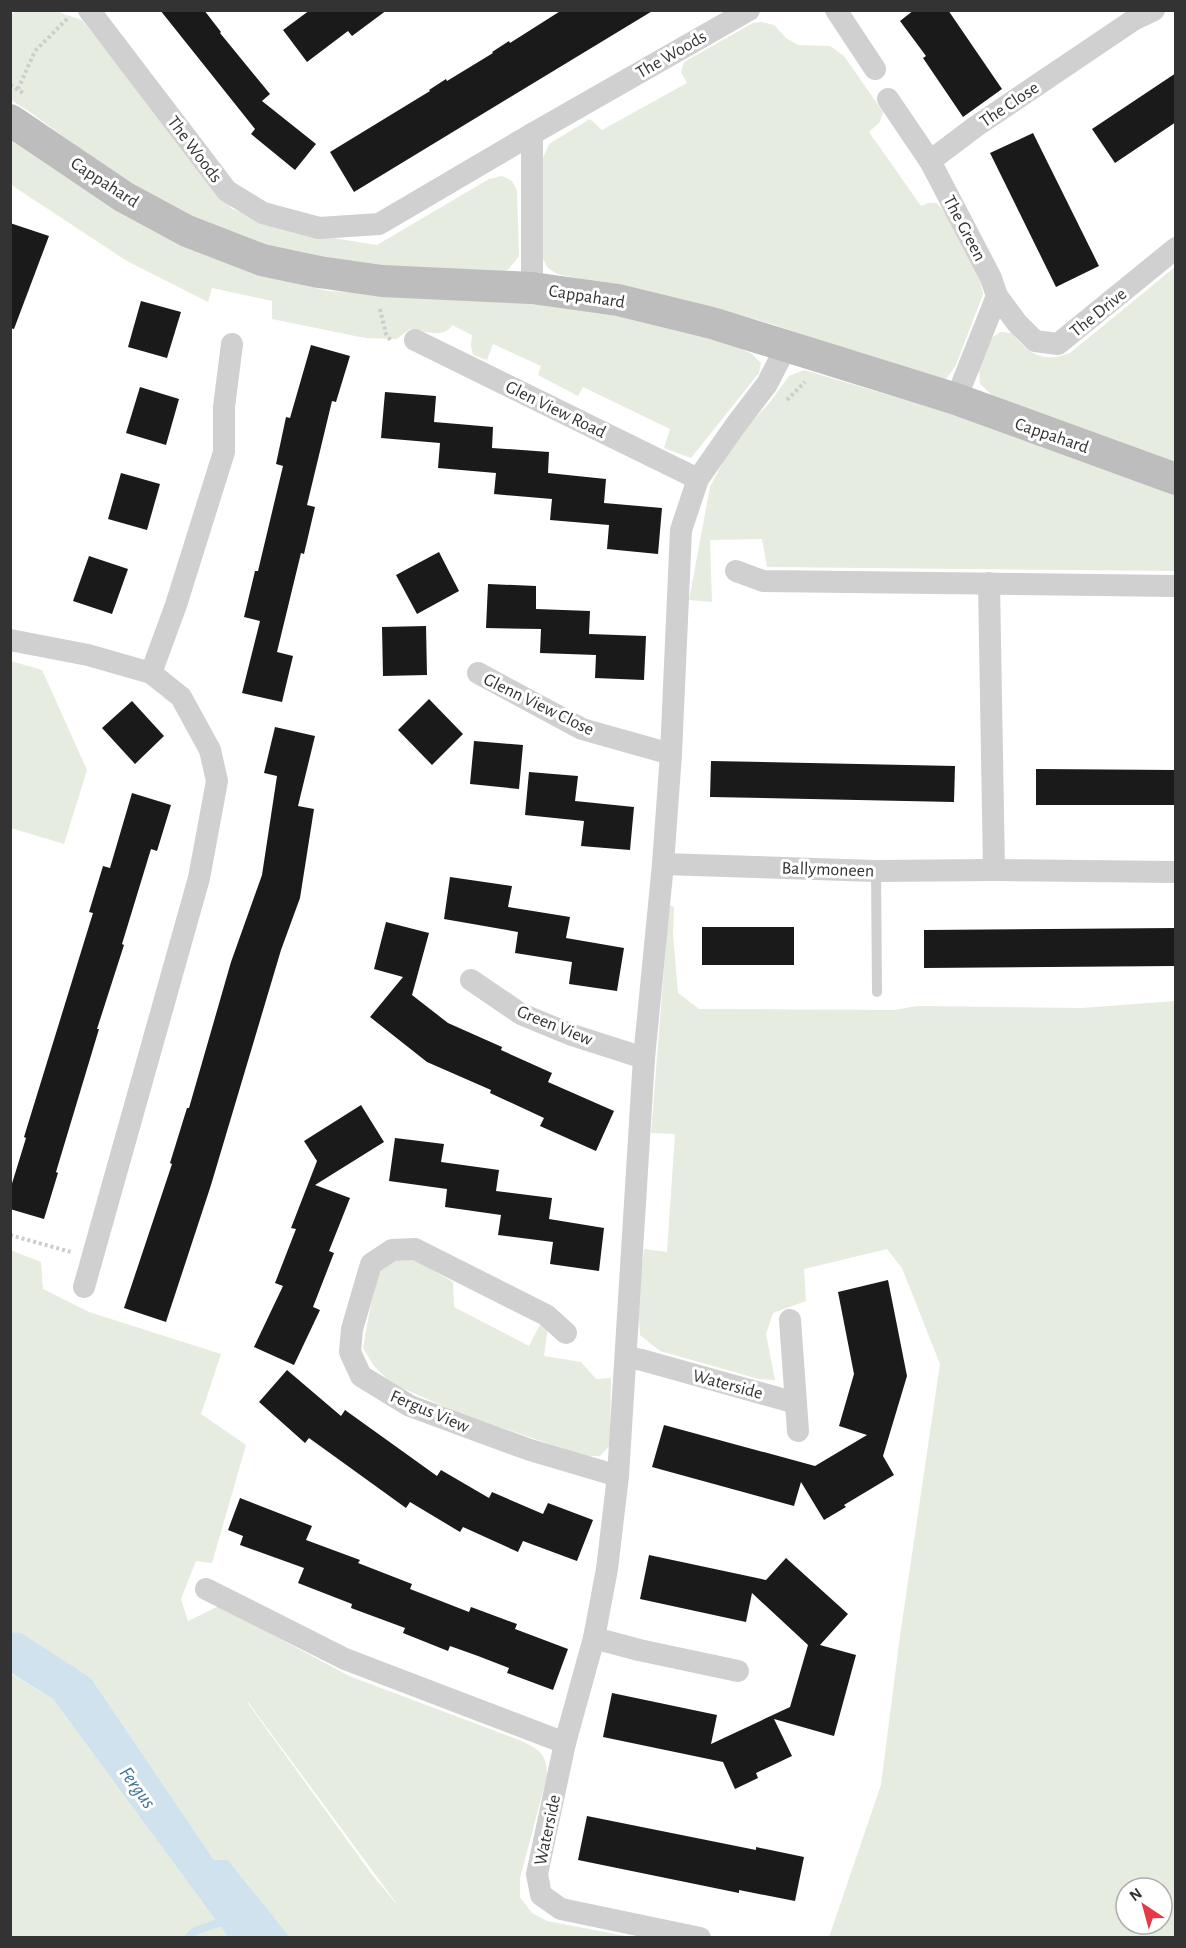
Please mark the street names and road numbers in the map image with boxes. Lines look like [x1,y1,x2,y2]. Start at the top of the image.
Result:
street label: The Woods [633,28,710,82]
street label: The Close [977,79,1042,131]
street label: The Woods [163,113,225,186]
street label: Cappahard [67,154,142,211]
street label: The Green [939,193,989,264]
street label: Cappahard [547,282,626,312]
street label: The Drive [1067,285,1130,341]
street label: Glen View Road [502,378,609,442]
street label: Cappahard [1012,415,1091,457]
street label: Glenn View Close [481,670,597,739]
street label: Ballymoneen [781,859,875,881]
street label: Green View [514,1003,595,1049]
street label: Waterside [691,1367,765,1403]
street label: Fergus View [388,1387,472,1437]
street label: Waterside [532,1793,564,1867]

